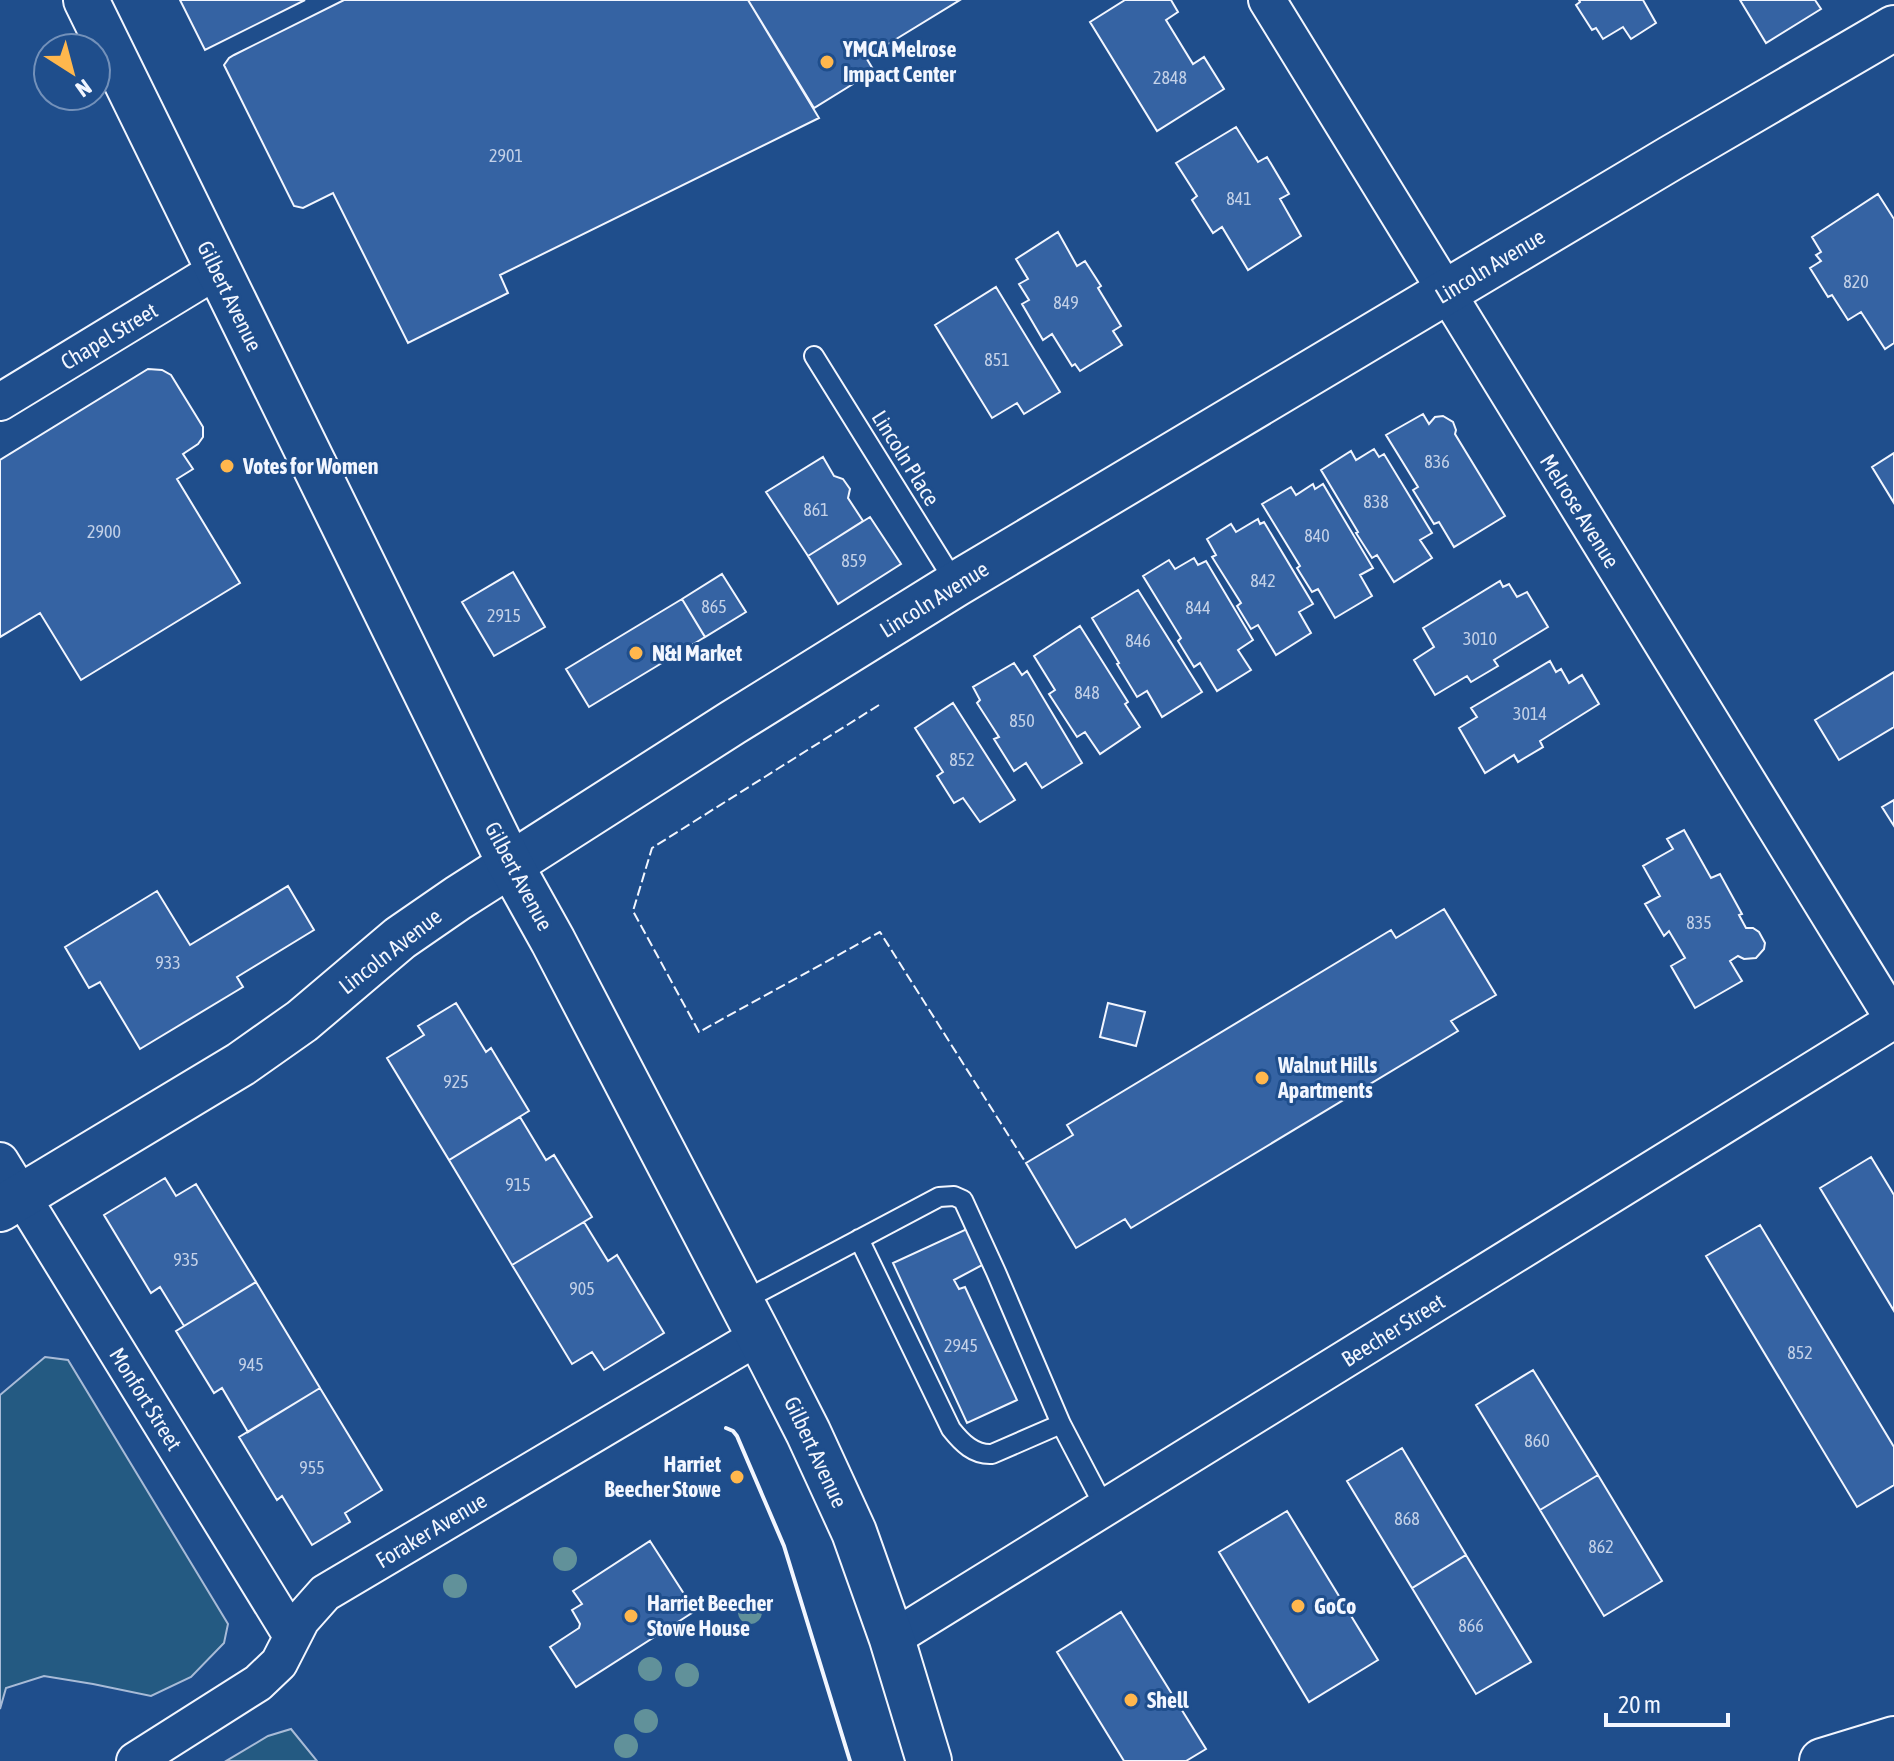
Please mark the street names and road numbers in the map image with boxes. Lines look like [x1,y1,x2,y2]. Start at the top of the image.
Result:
street label: Lincoln Avenue [1431,223,1549,309]
street label: Gilbert Avenue [192,237,268,355]
street label: Chapel Street [56,297,162,375]
street label: Lincoln Place [867,406,945,510]
street label: Melrose Avenue [1535,449,1625,573]
street label: Lincoln Avenue [875,555,993,643]
street label: Gilbert Avenue [479,817,559,935]
street label: Lincoln Avenue [333,903,447,999]
street label: Beecher Street [1337,1288,1449,1372]
street label: Monfort Street [104,1343,188,1455]
street label: Gilbert Avenue [779,1392,853,1512]
street label: Foraker Avenue [371,1487,491,1573]

